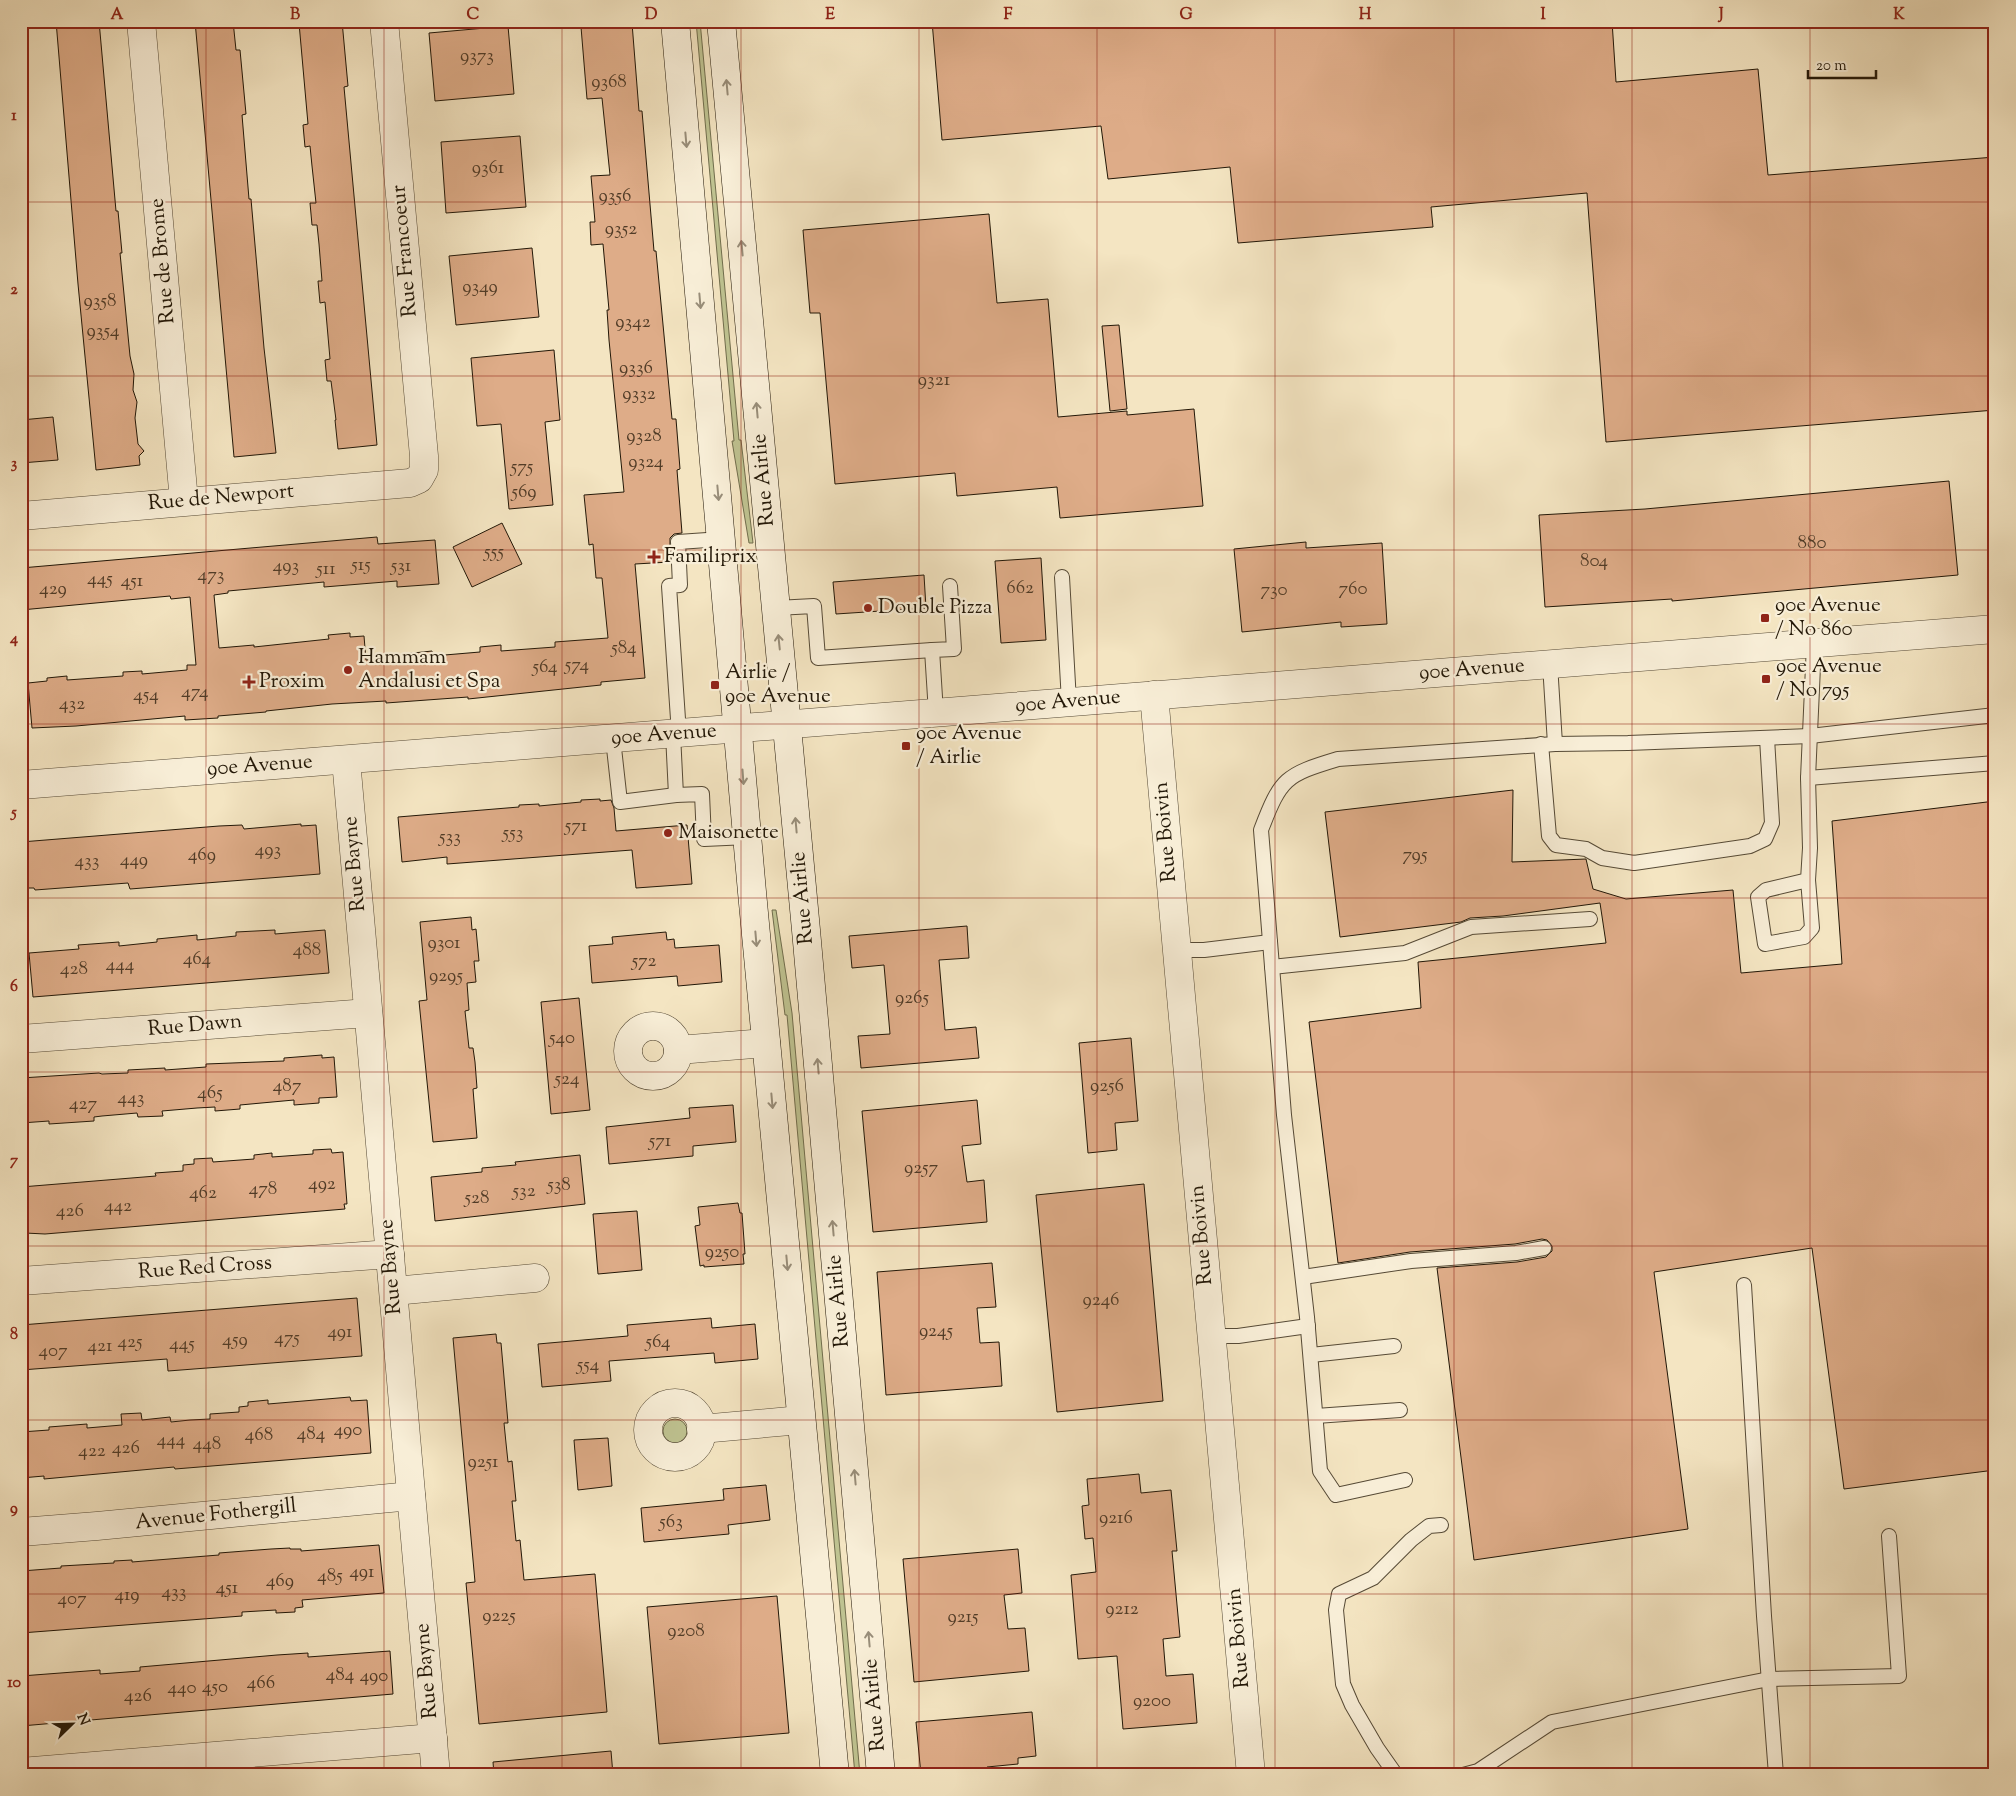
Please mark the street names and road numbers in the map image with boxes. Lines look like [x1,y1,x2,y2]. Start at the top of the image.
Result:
street label: Rue Francoeur [384,184,426,318]
street label: Rue de Brome [143,197,183,325]
street label: Rue Airlie [745,432,783,528]
street label: Rue de Newport [147,477,295,519]
street label: 90e Avenue [1418,651,1526,689]
street label: 90e Avenue [1014,682,1122,722]
street label: 90e Avenue [610,716,718,754]
street label: 90e Avenue [206,747,314,785]
street label: Rue Boivin [1147,781,1185,883]
street label: Rue Bayne [336,815,374,913]
street label: Rue Airlie [784,850,822,946]
street label: Rue Dawn [146,1007,244,1045]
street label: Rue Boivin [1183,1184,1221,1286]
street label: Rue Bayne [372,1218,410,1316]
street label: Rue Red Cross [137,1248,273,1288]
street label: Rue Airlie [820,1253,858,1349]
street label: Avenue Fothergill [134,1492,298,1538]
street label: Rue Boivin [1220,1587,1258,1689]
street label: Rue Bayne [408,1622,446,1720]
street label: Rue Airlie [856,1657,894,1753]

